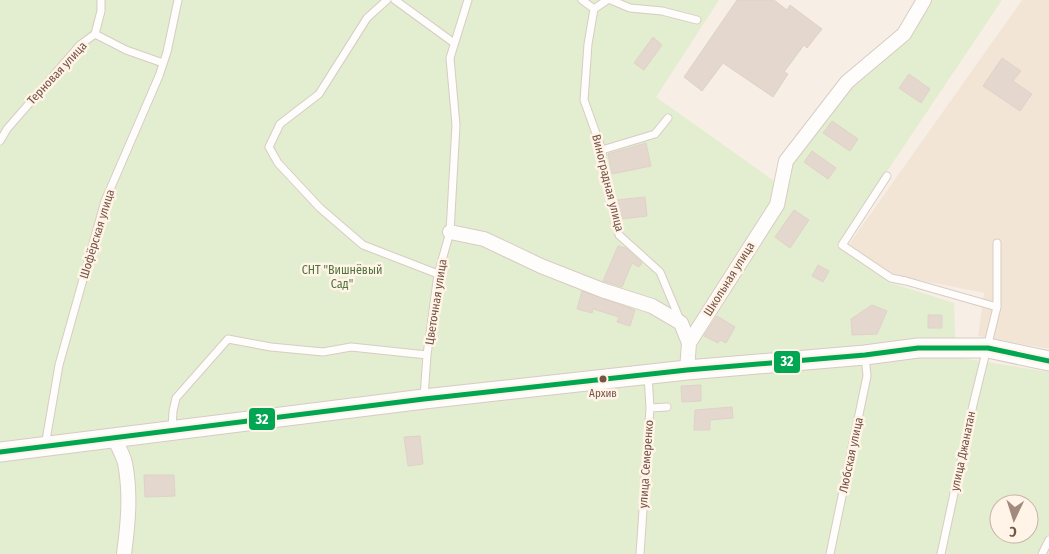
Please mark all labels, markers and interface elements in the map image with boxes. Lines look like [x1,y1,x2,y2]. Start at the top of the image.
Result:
street label: Терновая улица [24,39,90,107]
street label: Виноградная улица [589,133,627,233]
street label: Шофёрская улица [77,188,117,280]
street label: Школьная улица [701,239,757,319]
street label: Цветочная улица [422,258,450,346]
park label: СНТ "Вишнёвый Сад" [302,263,382,291]
line badge: 32 [773,350,801,374]
text: 32 [780,353,794,370]
marker: Архив [598,374,608,384]
place label: Архив [589,387,617,400]
line badge: 32 [248,407,276,431]
street label: улица Джанатан [948,410,978,492]
text: 32 [255,411,269,428]
street label: Любская улица [836,416,866,494]
street label: улица Семеренко [636,419,656,509]
north arrow [989,494,1039,544]
text: С [1008,523,1017,540]

